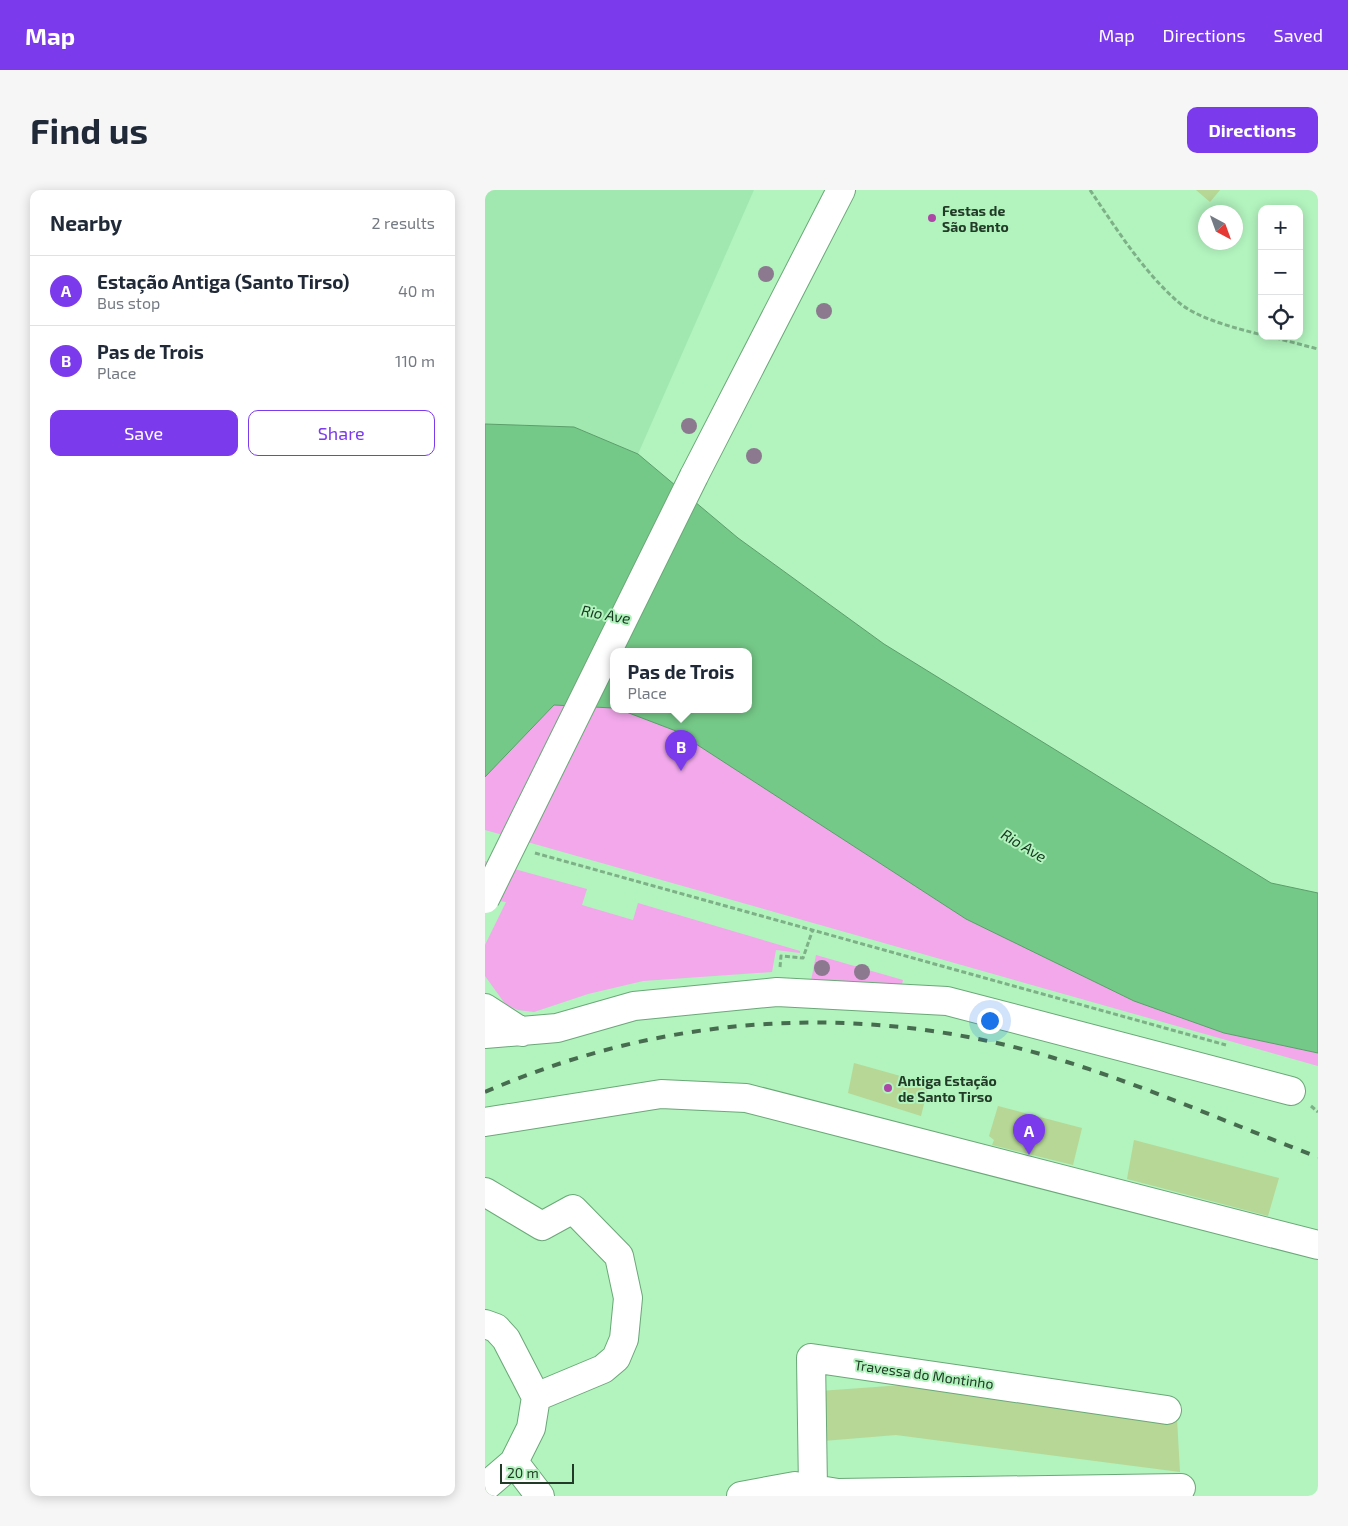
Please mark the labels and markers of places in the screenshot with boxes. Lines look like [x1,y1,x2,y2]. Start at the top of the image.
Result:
place label: Festas de São Bento [942,202,1009,235]
marker: Festas de São Bento [926,212,938,224]
pin: B [665,730,697,771]
place label: Antiga Estação de Santo Tirso [898,1072,997,1105]
marker: Antiga Estação de Santo Tirso [882,1082,894,1094]
pin: A [1013,1114,1045,1155]

